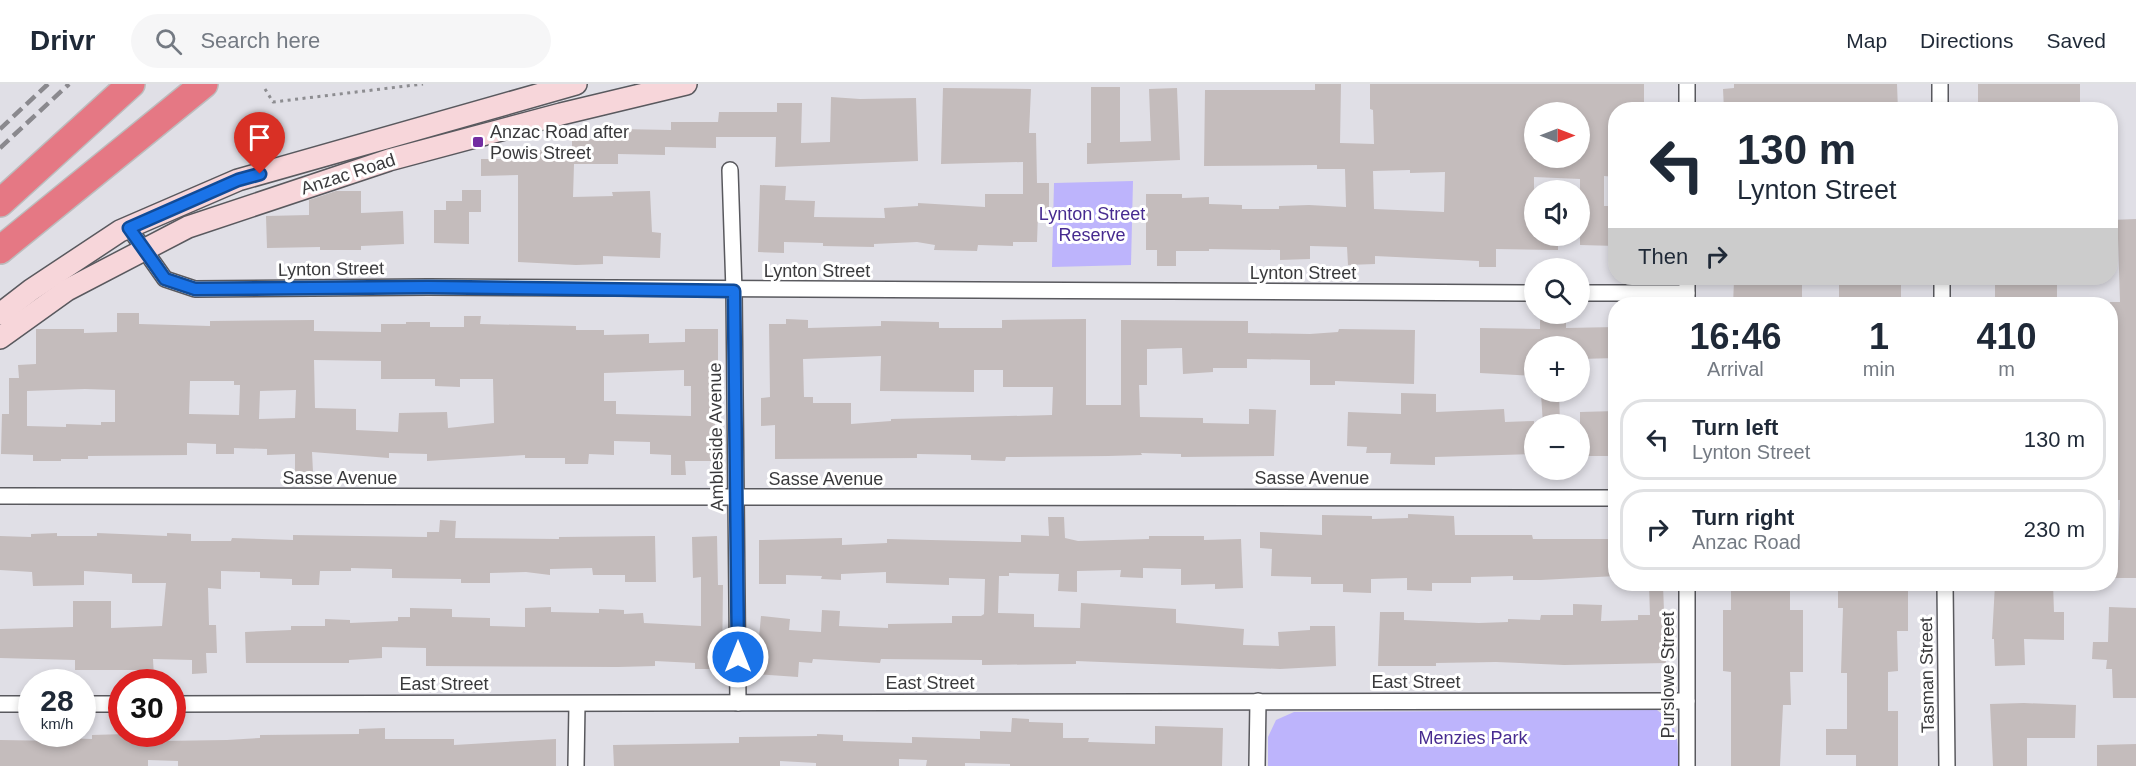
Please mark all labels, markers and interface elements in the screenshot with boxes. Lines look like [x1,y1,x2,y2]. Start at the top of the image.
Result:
search box [131,14,551,68]
text: Drivr [30,25,95,56]
icon: search [152,25,185,58]
text: Search here [200,28,320,53]
text: Map [1846,29,1887,52]
text: Directions [1920,29,2013,52]
text: Saved [2046,29,2106,52]
north arrow [1524,102,1590,168]
map controls [1524,102,1590,480]
pin [234,112,285,174]
icon: arrive [243,121,276,154]
place label: Anzac Road after Powis Street [490,122,629,163]
icon: left [1638,126,1716,204]
text: 130 m [1737,126,1856,173]
marker: Anzac Road after Powis Street [471,135,485,149]
street label: Anzac Road [298,149,398,199]
text: Lynton Street [1737,175,1897,205]
button: sound [1524,180,1590,246]
park label: Lynton Street Reserve [1039,204,1145,245]
icon: right [1700,240,1733,273]
text: Then [1638,244,1688,269]
street label: Lynton Street [278,258,384,280]
button: search [1524,258,1590,324]
street label: Lynton Street [764,261,870,281]
street label: Lynton Street [1250,263,1356,283]
text: 16:46 [1689,316,1781,357]
text: 1 [1869,316,1889,357]
text: 410 [1976,316,2037,357]
button: + [1524,336,1590,402]
text: Arrival [1707,358,1764,380]
text: min [1863,358,1895,380]
text: m [1998,358,2015,380]
street label: Ambleside Avenue [705,362,727,512]
button: − [1524,414,1590,480]
text: Turn left [1692,415,1778,440]
icon: left [1641,423,1674,456]
text: 130 m [2024,427,2085,452]
text: Lynton Street [1692,441,1810,463]
street label: Sasse Avenue [283,468,397,488]
street label: Sasse Avenue [1255,468,1369,488]
street label: Sasse Avenue [769,469,883,489]
text: Turn right [1692,505,1794,530]
icon: right [1641,513,1674,546]
text: 230 m [2024,517,2085,542]
text: Anzac Road [1692,531,1801,553]
street label: Purslowe Street [1658,611,1678,739]
street label: Tasman Street [1916,617,1938,733]
position arrow [706,625,770,689]
speed limit sign: 30 [108,669,186,747]
street label: East Street [1371,672,1461,692]
street label: East Street [885,673,975,693]
street label: East Street [399,674,489,694]
text: 28 [40,684,74,717]
text: km/h [41,715,73,732]
park label: Menzies Park [1418,728,1529,748]

